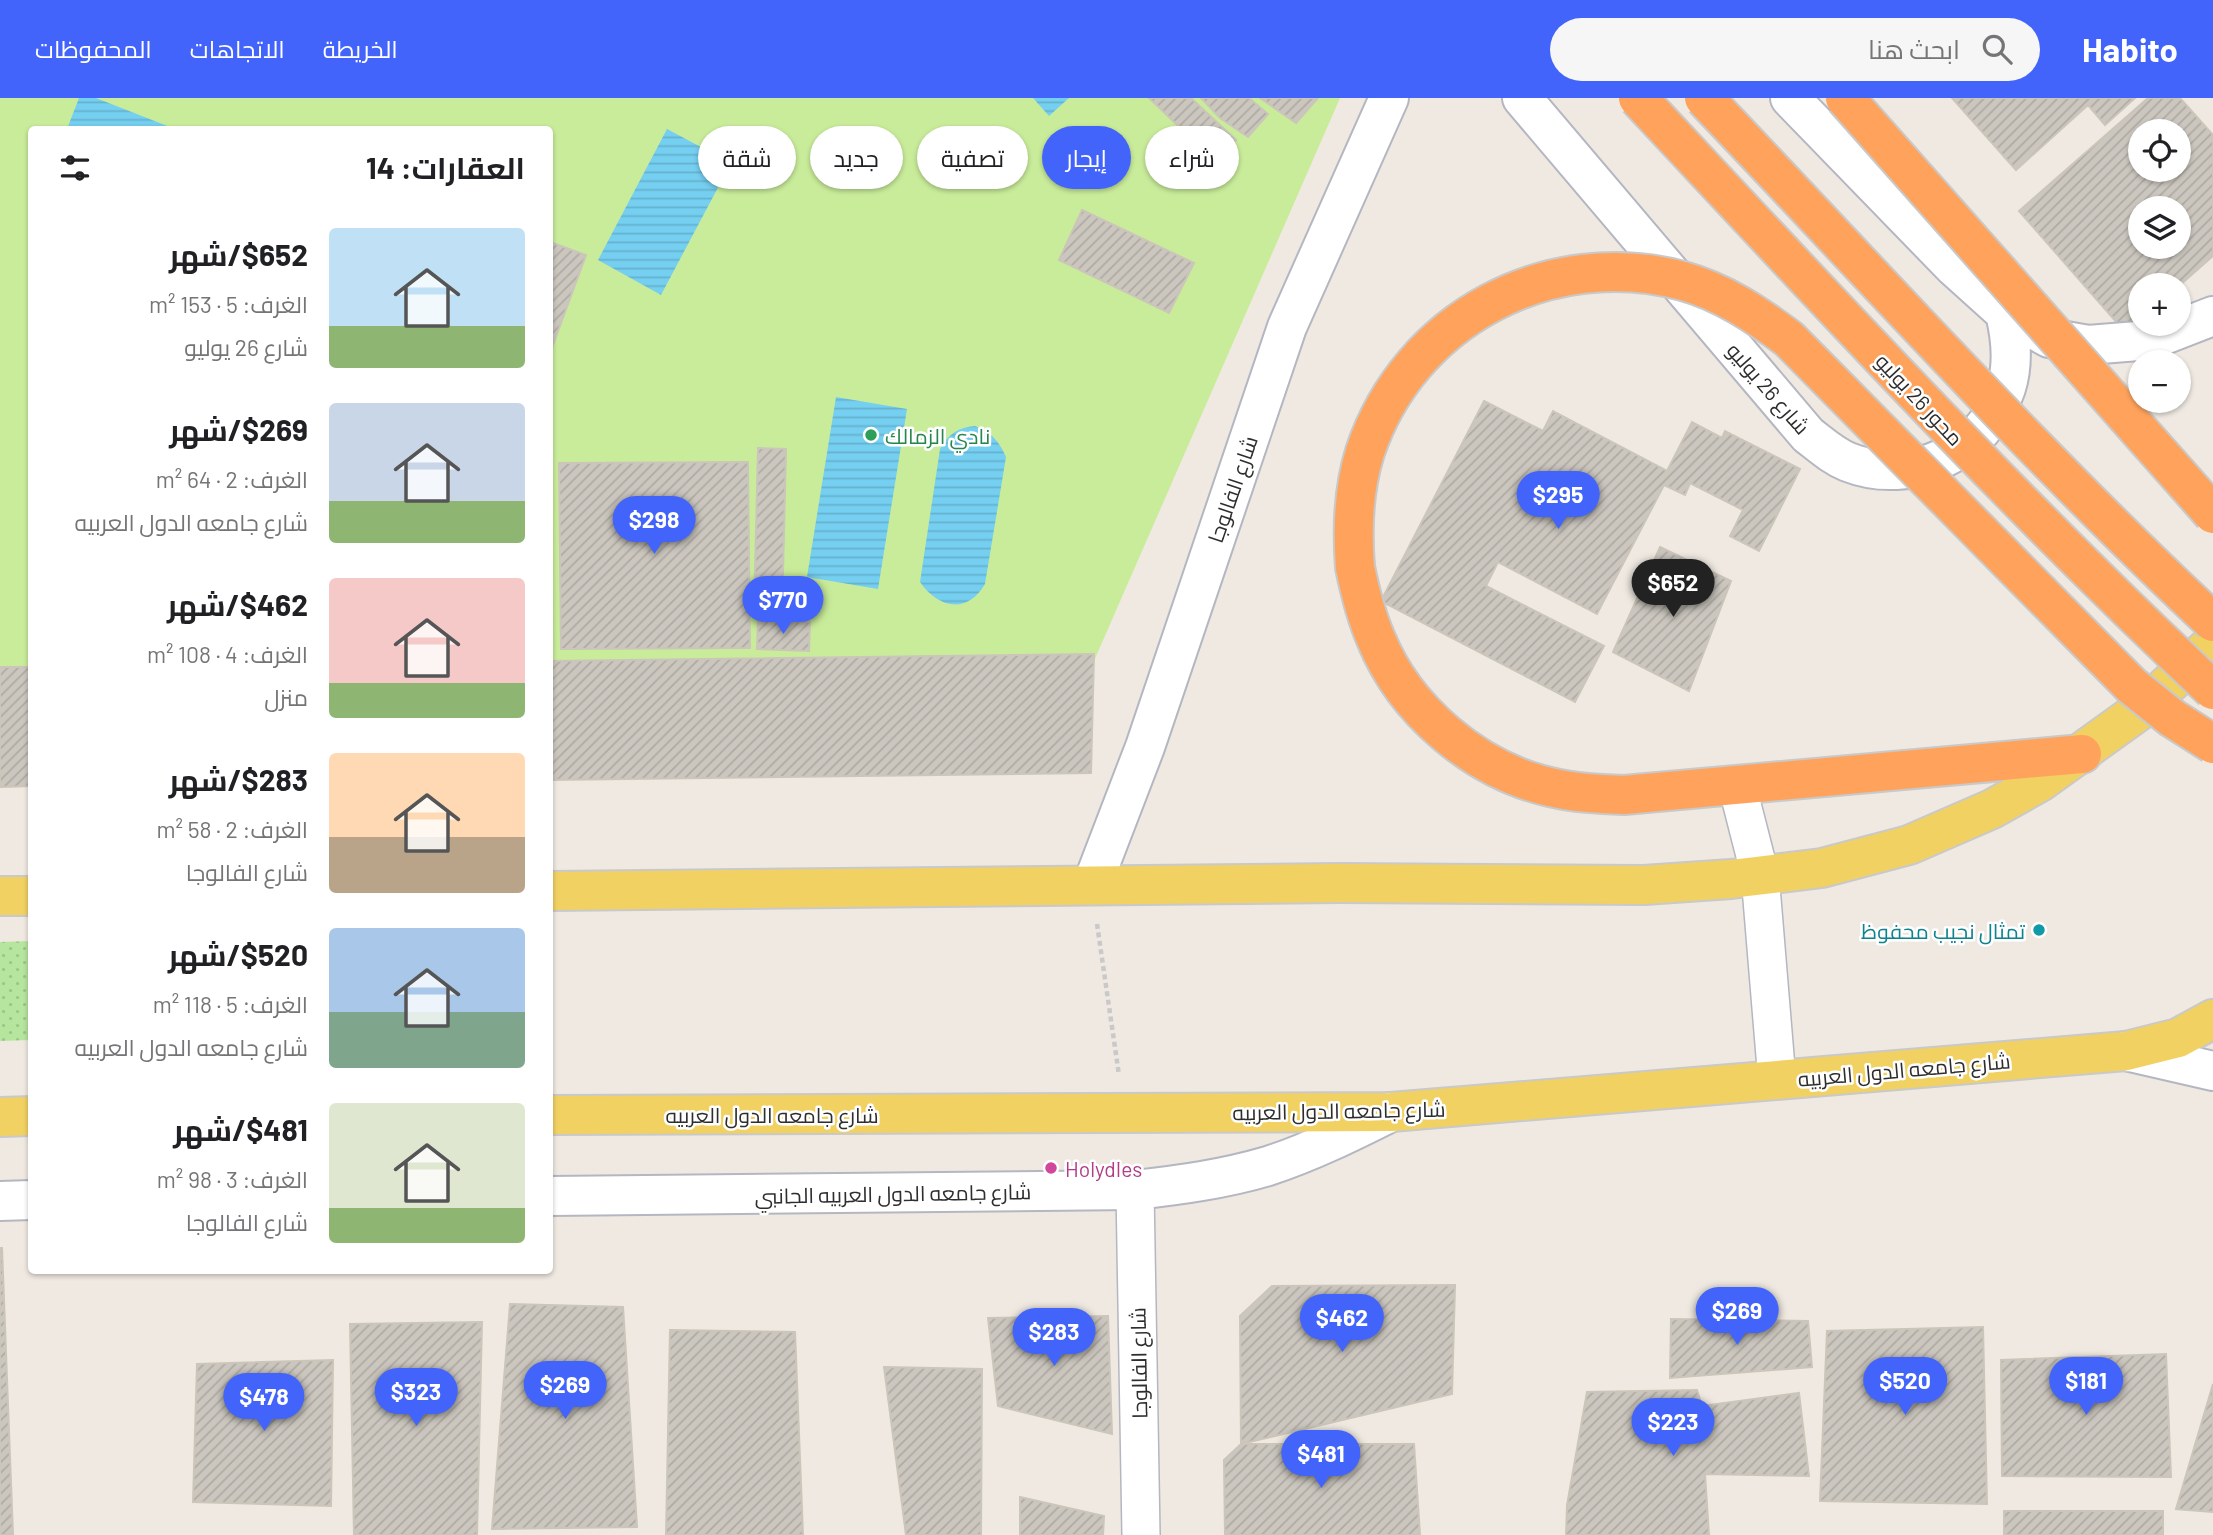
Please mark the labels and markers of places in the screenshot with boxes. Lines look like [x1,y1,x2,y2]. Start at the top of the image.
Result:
place label: نادي الزمالك [885,423,990,453]
marker: نادي الزمالك [863,427,879,443]
pin: $295 [1517,472,1599,531]
pin: $298 [613,496,695,556]
pin: $652 [1632,560,1714,619]
pin: $770 [742,576,824,636]
place label: تمثال نجيب محفوظ [1861,918,2025,945]
marker: تمثال نجيب محفوظ [2031,922,2047,938]
place label: HolydIes [1065,1156,1142,1181]
marker: HolydIes [1043,1160,1059,1176]
pin: $269 [1696,1288,1778,1347]
pin: $462 [1301,1294,1383,1354]
pin: $283 [1013,1308,1095,1368]
pin: $520 [1864,1358,1946,1417]
pin: $181 [2045,1358,2127,1417]
pin: $269 [524,1362,606,1421]
pin: $323 [375,1368,457,1428]
pin: $478 [223,1374,305,1433]
pin: $223 [1632,1398,1714,1458]
pin: $481 [1280,1430,1362,1490]

